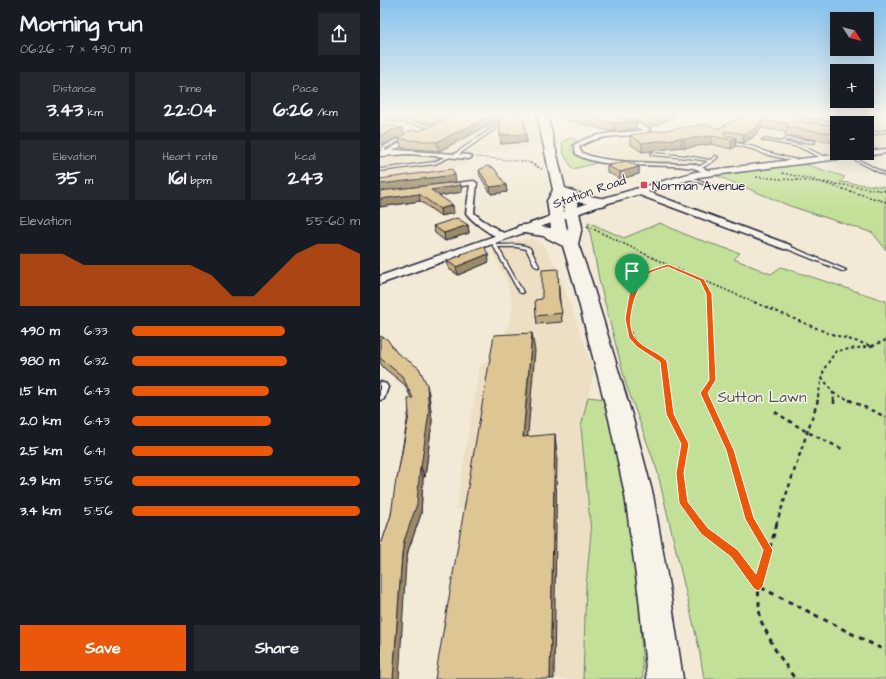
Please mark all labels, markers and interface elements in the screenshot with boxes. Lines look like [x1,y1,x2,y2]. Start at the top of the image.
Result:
text: Morning run [20,9,143,40]
north arrow [830,12,874,56]
map controls [830,12,874,160]
button: share [318,13,360,55]
text: 06:26 · 7 × 490 m [20,40,131,58]
button: + [830,64,874,108]
text: Distance [53,81,96,96]
text: Time [178,81,202,96]
text: Pace [293,81,318,96]
text: 3.43 [46,96,83,124]
text: 22:04 [164,96,216,124]
text: 6:26 [273,96,313,124]
text: km [83,105,103,120]
text: /km [313,105,338,120]
button: − [830,116,874,160]
text: Elevation [53,149,96,164]
text: Heart rate [162,149,218,164]
text: kcal [295,149,316,164]
text: 35 [56,164,80,192]
text: 161 [169,164,186,192]
text: 243 [288,164,323,192]
street label: Station Road [550,171,629,213]
text: m [80,173,93,188]
text: bpm [186,173,211,188]
place label: Norman Avenue [652,177,745,195]
marker: Norman Avenue [639,180,649,190]
text: Elevation [20,212,71,230]
text: 55–60 m [306,212,360,230]
pin [615,254,649,295]
icon: arrive [621,260,643,282]
text: 490 m [20,322,60,340]
text: 6:33 [84,322,108,340]
text: 980 m [20,352,59,370]
text: 6:32 [84,352,108,370]
text: 1.5 km [20,382,56,400]
text: 6:43 [84,382,110,400]
park label: Sutton Lawn [718,387,807,408]
text: 2.0 km [20,412,61,430]
text: 6:43 [84,412,110,430]
text: 2.5 km [20,442,62,460]
text: 6:41 [84,442,105,460]
text: 2.9 km [20,472,60,490]
text: 5:56 [84,472,113,490]
text: 3.4 km [20,502,61,520]
text: 5:56 [84,502,113,520]
button: Save [20,625,186,671]
button: Share [194,625,360,671]

